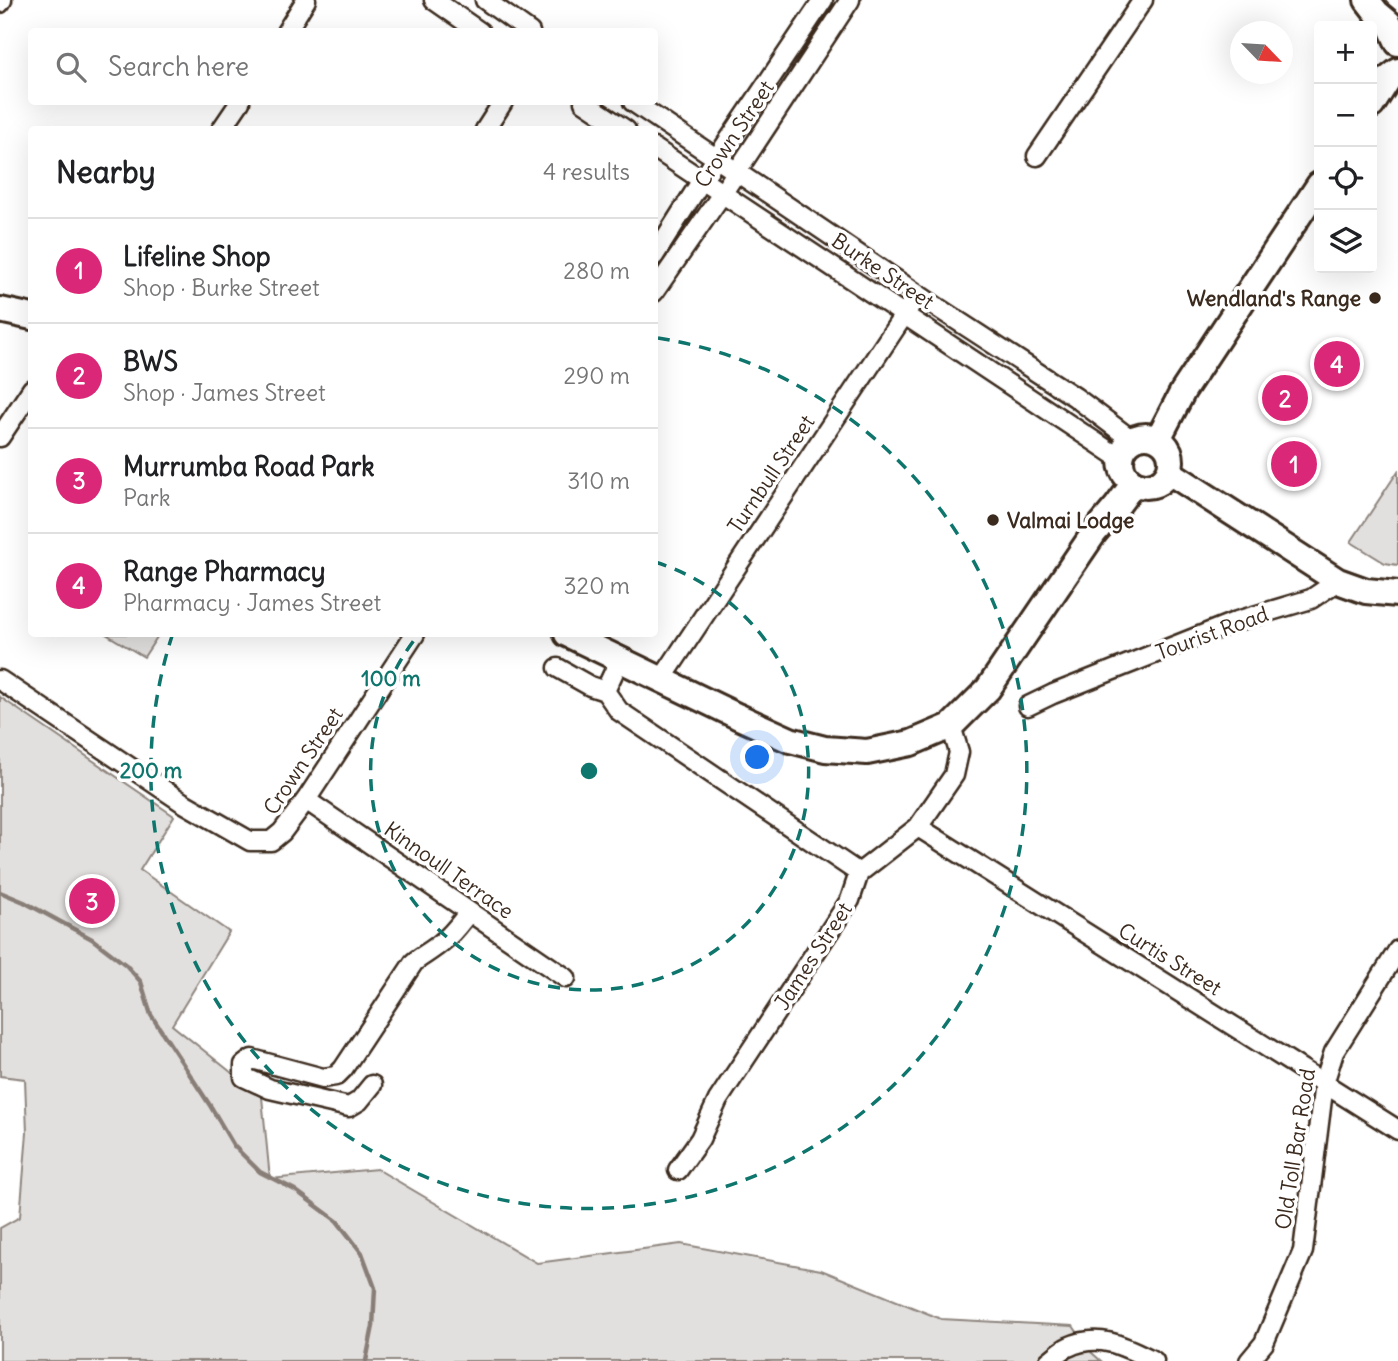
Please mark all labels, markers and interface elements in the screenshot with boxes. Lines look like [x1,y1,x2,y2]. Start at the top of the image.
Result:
north arrow [1230,21,1293,84]
map controls [1314,21,1377,273]
button: + [1314,21,1377,84]
search box [28,28,658,105]
icon: search [52,48,90,86]
text: Search here [108,50,249,83]
street label: Crown Street [688,75,780,193]
button: − [1314,84,1377,147]
button: locate [1314,147,1377,210]
text: Nearby [56,153,156,191]
text: 4 results [543,157,630,186]
button: layers [1314,210,1377,273]
street label: Burke Street [827,227,939,315]
text: Lifeline Shop [123,240,271,273]
text: 1 [74,256,84,285]
text: 280 m [563,256,630,285]
text: Shop · Burke Street [123,273,320,302]
place label: Wendland's Range [1187,285,1361,312]
marker: Wendland's Range [1367,290,1383,306]
pin: 4 [1314,338,1360,390]
text: BWS [123,345,178,378]
text: 2 [73,361,85,390]
text: 290 m [563,361,630,390]
pin: 2 [1262,372,1308,424]
text: Shop · James Street [123,378,326,407]
street label: Turnbull Street [722,410,820,538]
pin: 1 [1271,438,1317,490]
text: Murrumba Road Park [123,450,375,483]
text: 3 [72,466,86,495]
text: 310 m [567,466,630,495]
text: Park [123,483,171,512]
place label: Valmai Lodge [1007,507,1134,534]
marker: Valmai Lodge [985,512,1001,528]
text: Range Pharmacy [123,555,326,588]
text: 4 [72,571,86,600]
text: 320 m [564,571,630,600]
text: Pharmacy · James Street [123,588,381,617]
street label: Tourist Road [1152,600,1272,666]
text: 100 m [361,665,421,692]
street label: Crown Street [257,702,349,820]
your location [740,740,774,774]
text: 200 m [120,757,183,784]
centre of rings [577,759,601,783]
street label: Kinnoull Terrace [379,815,519,925]
pin: 3 [69,875,115,927]
street label: James Street [768,897,858,1015]
street label: Curtis Street [1113,917,1227,1001]
street label: Old Toll Bar Road [1269,1067,1321,1231]

